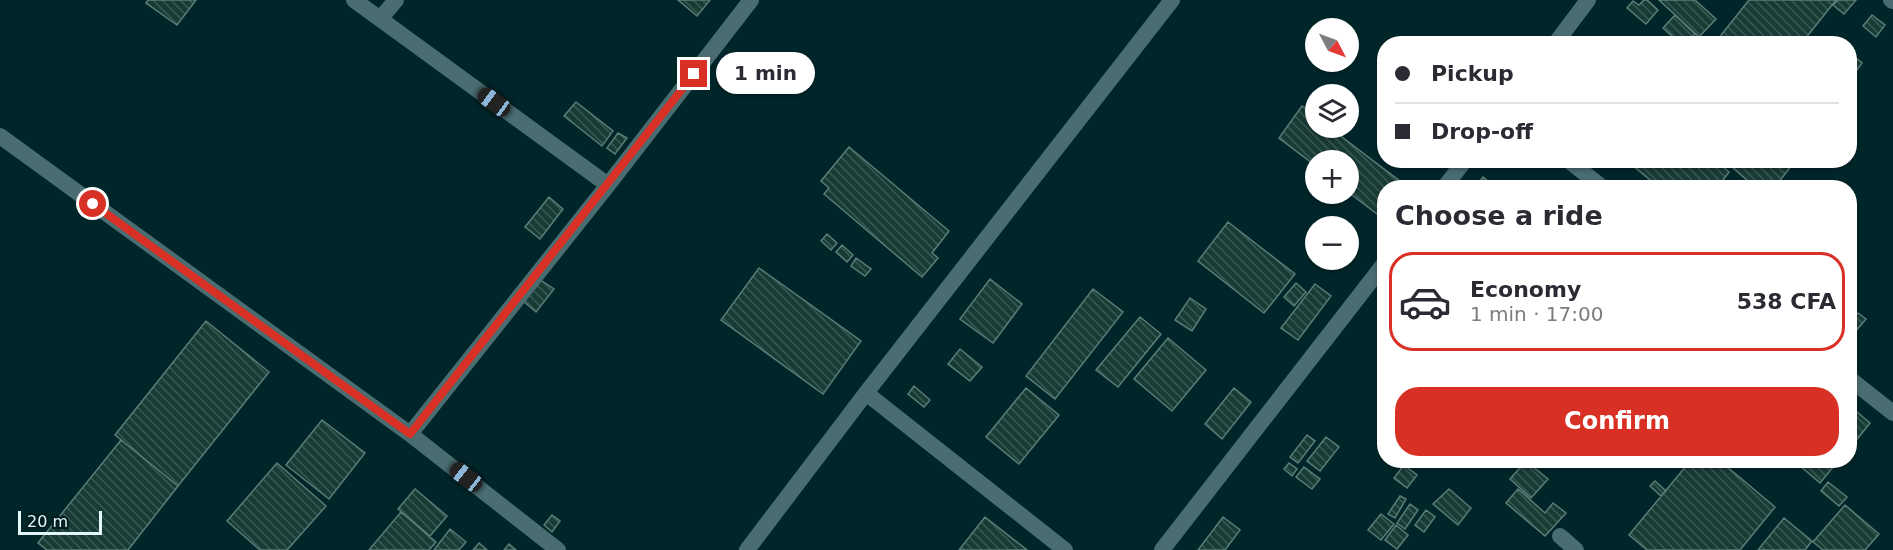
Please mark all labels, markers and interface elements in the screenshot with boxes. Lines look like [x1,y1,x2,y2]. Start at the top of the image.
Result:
north arrow [1305,18,1359,72]
map controls [1305,18,1359,270]
callout: 1 min [715,53,814,95]
route end [680,60,707,87]
text: 1 min [734,61,797,85]
text: Pickup [1431,61,1514,86]
car [474,84,514,120]
button: layers [1305,84,1359,138]
text: Drop-off [1431,119,1533,144]
button: + [1305,150,1359,204]
route start [79,190,106,217]
text: Choose a ride [1395,200,1603,231]
button: − [1305,216,1359,270]
icon: car [1398,275,1452,329]
text: Economy [1470,277,1581,302]
text: 538 CFA [1737,289,1836,314]
text: 1 min · 17:00 [1470,302,1604,326]
button: Confirm [1395,387,1839,456]
car [446,459,486,495]
scale bar [18,508,102,536]
text: 20 m [27,512,68,531]

